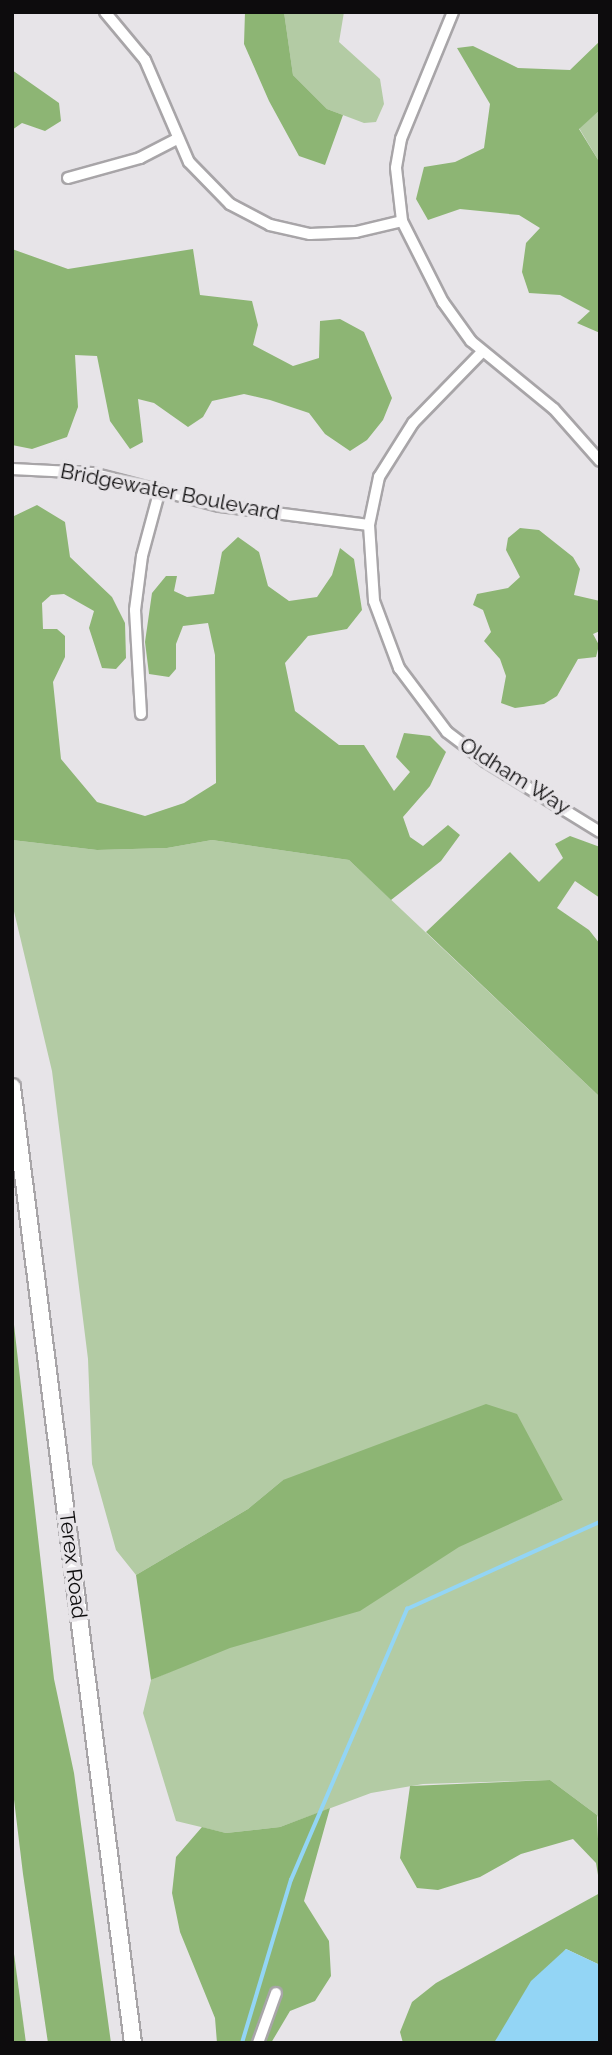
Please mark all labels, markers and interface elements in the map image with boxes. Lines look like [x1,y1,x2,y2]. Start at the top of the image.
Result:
street label: Bridgewater Boulevard [58,458,282,526]
street label: Oldham Way [455,732,575,820]
street label: Terex Road [54,1510,92,1620]

